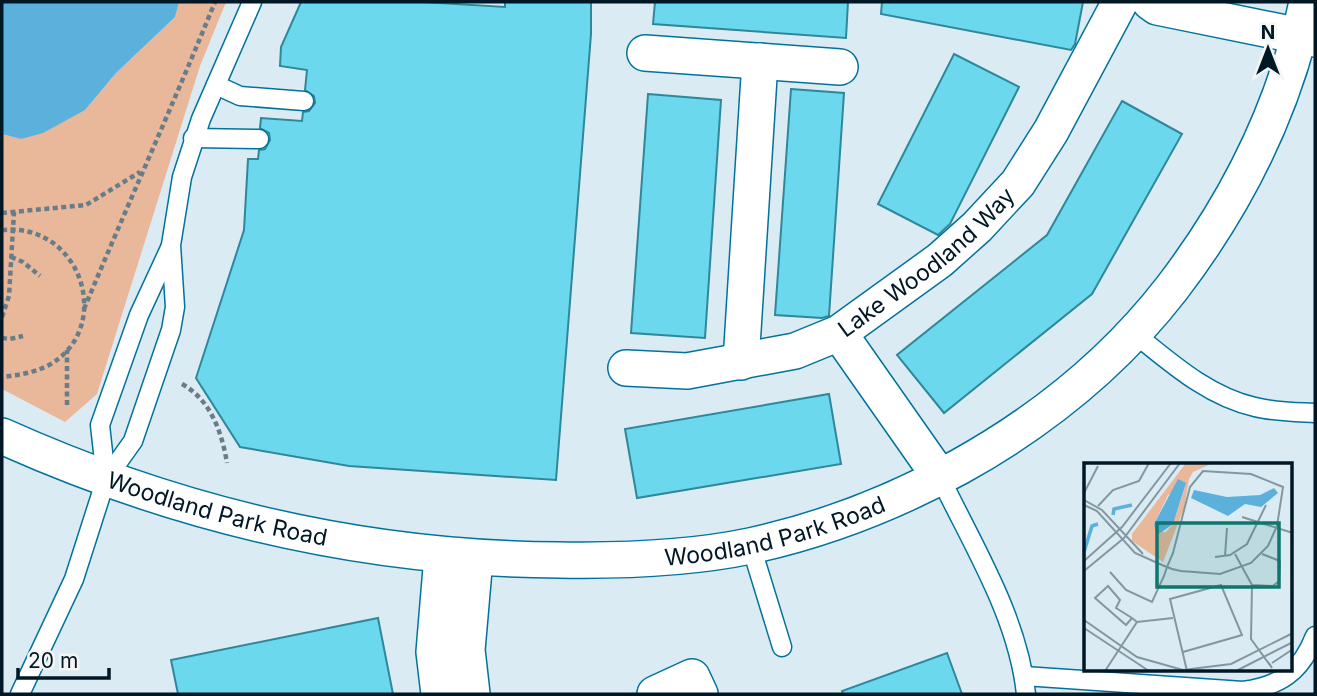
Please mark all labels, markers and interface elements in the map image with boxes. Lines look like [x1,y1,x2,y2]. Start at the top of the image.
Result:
north arrow [1233,14,1303,84]
text: N [1261,21,1275,44]
street label: Lake Woodland Way [833,182,1021,343]
inset map [1084,463,1292,672]
street label: Woodland Park Road [103,466,330,552]
street label: Woodland Park Road [663,490,889,572]
scale bar [18,636,108,680]
text: 20 m [28,648,78,673]

